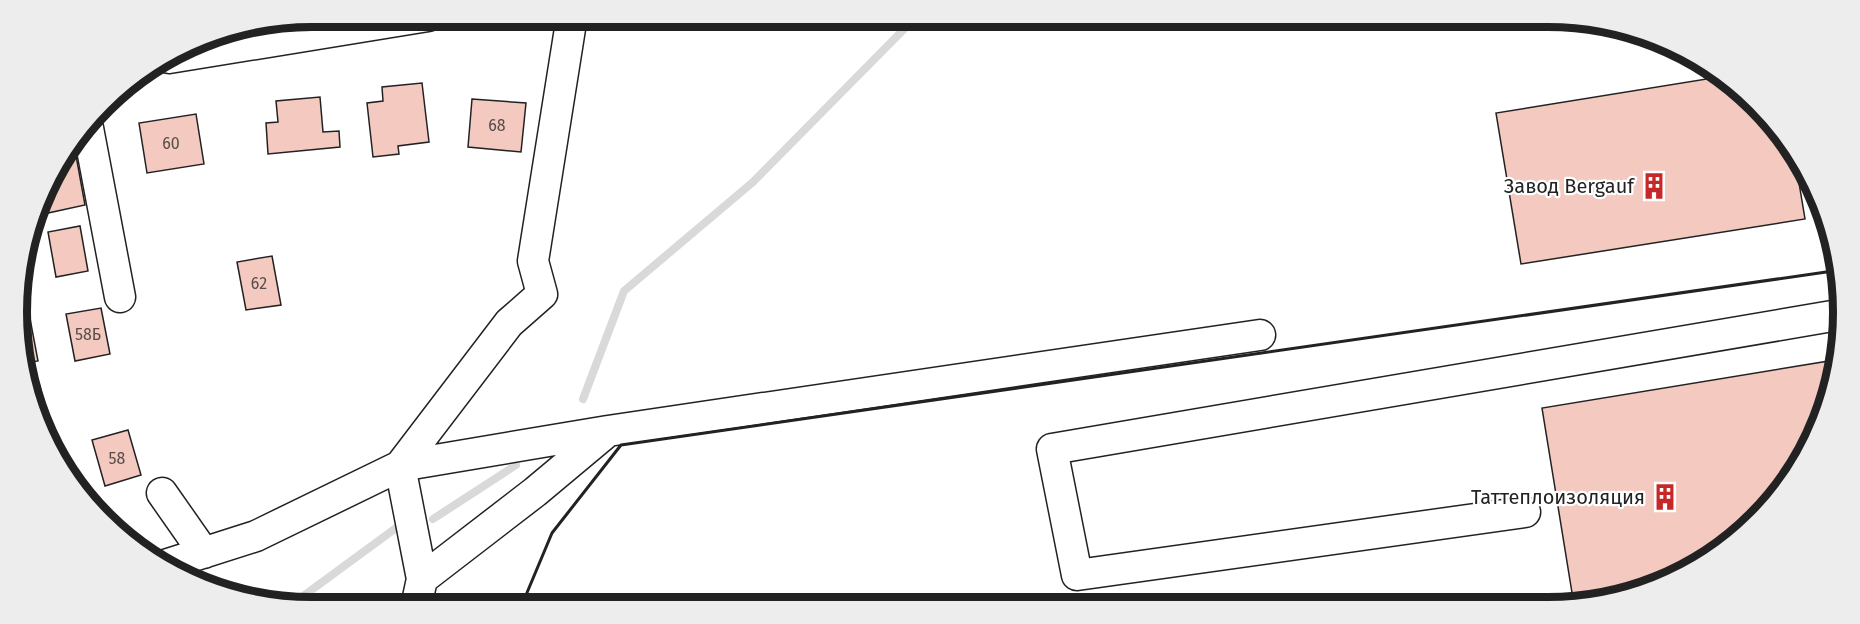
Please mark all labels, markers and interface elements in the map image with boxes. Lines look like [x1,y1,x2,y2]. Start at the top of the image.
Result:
house number: 68 [488,116,506,135]
house number: 60 [162,134,180,153]
building icon: Завод Bergauf [1639,171,1669,201]
place label: Завод Bergauf [1504,174,1635,198]
house number: 62 [251,274,267,293]
house number: 58Б [75,325,101,344]
house number: 58 [109,449,126,468]
building icon: Таттеплоизоляция [1650,482,1680,512]
place label: Таттеплоизоляция [1471,485,1645,509]

